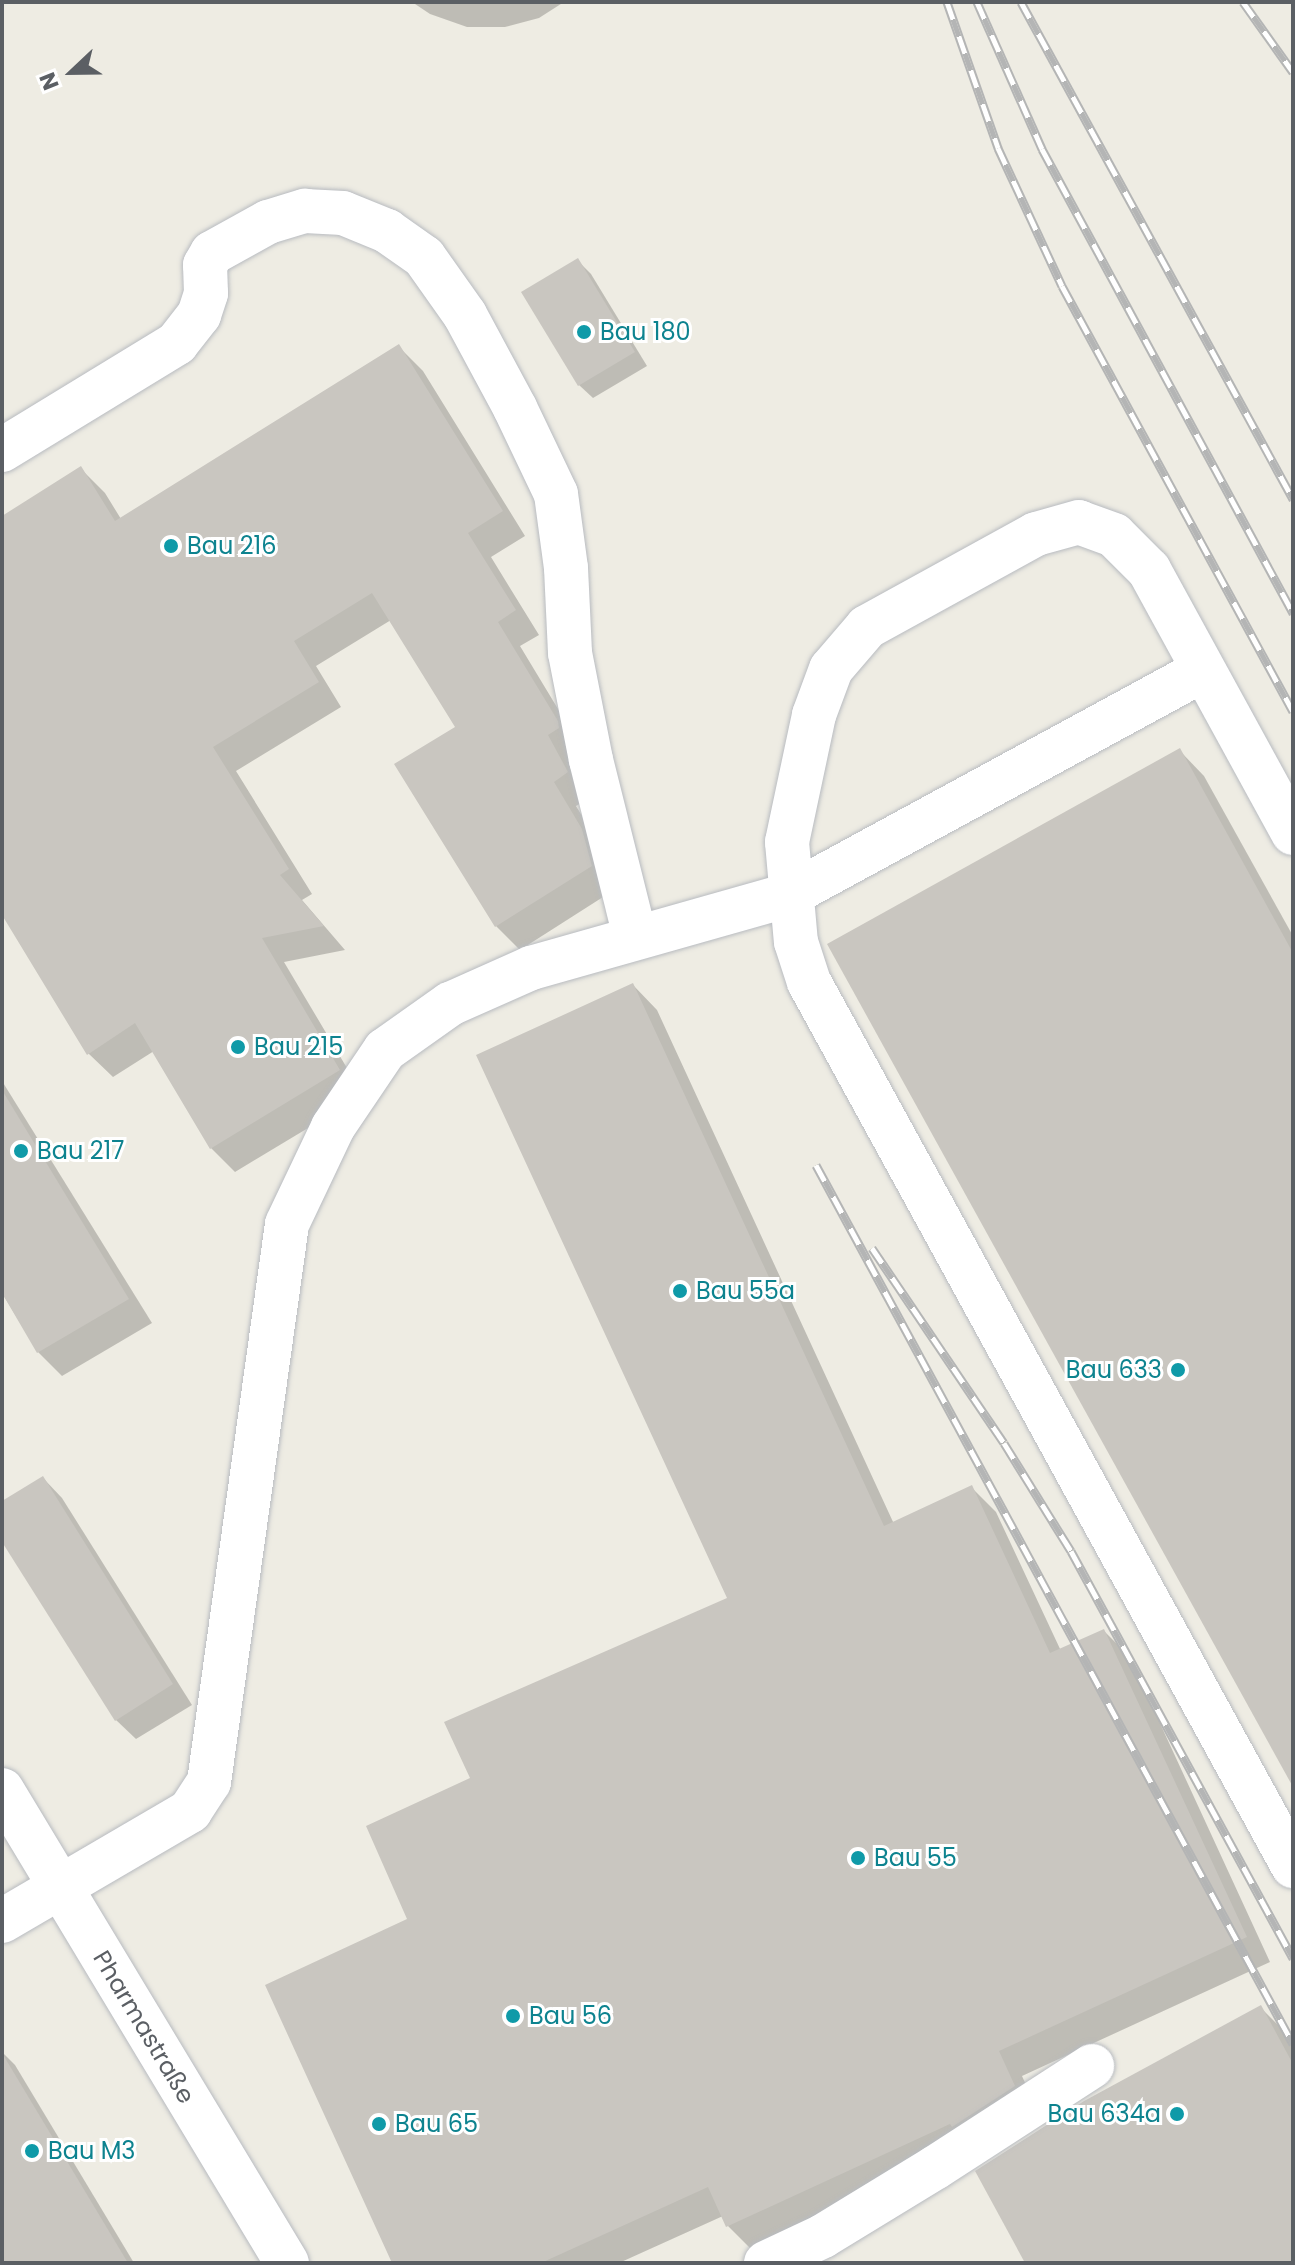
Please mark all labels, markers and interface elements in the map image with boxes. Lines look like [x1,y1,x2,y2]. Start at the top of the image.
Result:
north arrow [32,32,112,112]
text: N [32,68,67,95]
place label: Bau 180 [600,318,691,346]
marker: Bau 180 [575,323,593,341]
place label: Bau 216 [187,532,276,560]
marker: Bau 216 [162,537,180,555]
place label: Bau 215 [254,1033,343,1061]
marker: Bau 215 [229,1038,247,1056]
place label: Bau 217 [37,1137,124,1165]
marker: Bau 217 [12,1142,30,1160]
place label: Bau 55a [696,1277,795,1305]
marker: Bau 55a [671,1282,689,1300]
place label: Bau 633 [1066,1356,1162,1384]
marker: Bau 633 [1169,1361,1187,1379]
place label: Bau 55 [874,1844,957,1872]
marker: Bau 55 [849,1849,867,1867]
street label: Pharmastraße [87,1945,201,2109]
place label: Bau 56 [529,2002,612,2030]
marker: Bau 56 [504,2007,522,2025]
place label: Bau 634a [1048,2100,1161,2128]
marker: Bau 634a [1168,2105,1186,2123]
place label: Bau 65 [395,2110,478,2138]
marker: Bau 65 [370,2115,388,2133]
place label: Bau M3 [48,2137,136,2165]
marker: Bau M3 [23,2142,41,2160]

